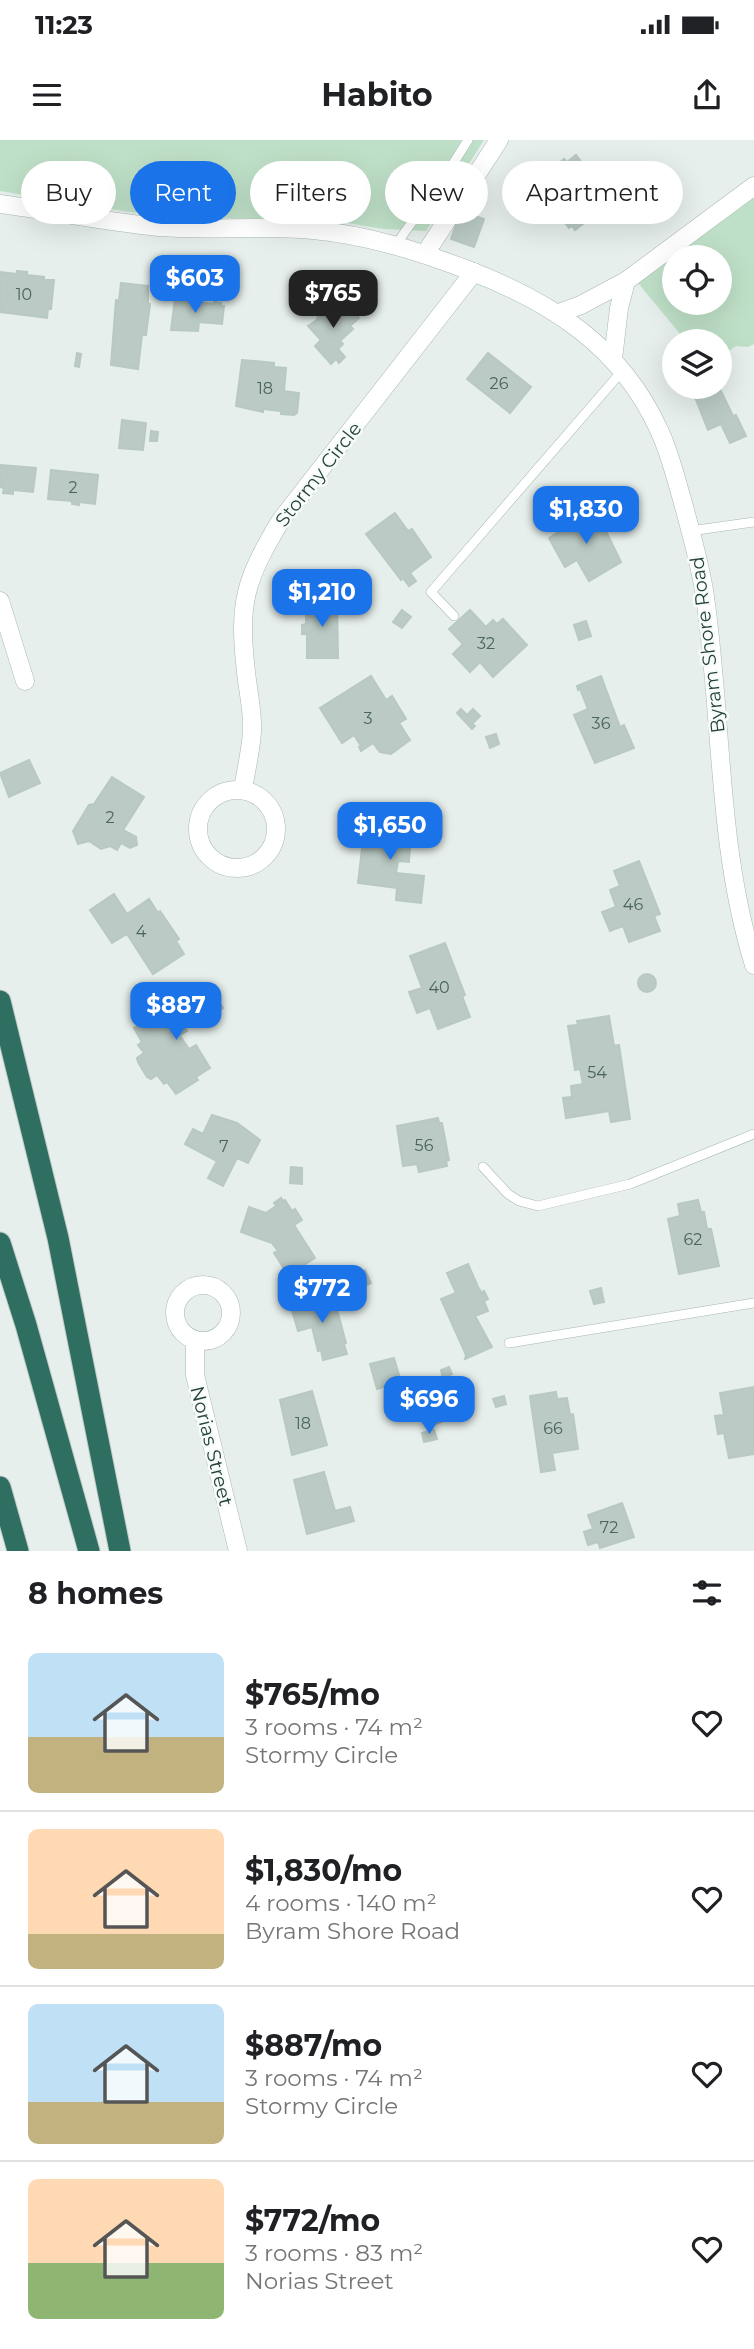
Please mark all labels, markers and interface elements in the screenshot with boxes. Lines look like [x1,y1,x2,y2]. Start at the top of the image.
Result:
text: 11:23 [35,9,93,41]
text: Habito [321,75,433,114]
icon: menu [28,76,66,114]
icon: share [688,76,726,114]
chip: Buy [21,161,116,224]
chip: Rent [130,161,236,224]
chip: Filters [250,161,371,224]
chip: New [385,161,488,224]
chip: Apartment [502,161,683,224]
map controls [662,245,732,399]
button: locate [662,245,732,315]
pin: $603 [154,256,236,315]
text: $603 [166,264,224,292]
pin: $765 [292,270,374,330]
text: $765 [305,279,361,307]
house number: 10 [16,285,32,304]
button: layers [662,329,732,399]
house number: 26 [490,374,509,393]
house number: 18 [257,379,273,398]
street label: Stormy Circle [270,417,366,531]
house number: 2 [68,478,78,497]
pin: $1,830 [529,486,643,546]
text: $1,830 [549,495,623,523]
street label: Byram Shore Road [685,555,730,735]
pin: $1,210 [265,570,379,629]
text: $1,210 [288,578,356,606]
house number: 32 [477,634,495,653]
house number: 3 [363,709,373,728]
house number: 36 [592,714,611,733]
pin: $1,650 [333,802,447,862]
house number: 2 [105,808,115,827]
text: $1,650 [353,811,427,839]
house number: 46 [623,895,643,914]
house number: 4 [136,922,147,941]
house number: 40 [428,978,450,997]
pin: $887 [135,982,217,1042]
text: $887 [146,991,206,1019]
house number: 54 [587,1063,607,1082]
house number: 56 [415,1136,434,1155]
house number: 7 [219,1137,229,1156]
house number: 62 [684,1230,702,1249]
pin: $772 [281,1266,363,1325]
text: $772 [294,1274,350,1302]
pin: $696 [388,1376,470,1436]
street label: Norias Street [185,1384,238,1509]
text: $696 [400,1385,458,1413]
house number: 18 [295,1414,311,1433]
house number: 66 [543,1419,563,1438]
house number: 72 [600,1518,618,1537]
icon: filters [688,1574,726,1612]
text: 8 homes [28,1575,163,1612]
text: $765/mo [245,1676,380,1713]
icon: home [84,1681,168,1765]
icon: heart [688,1704,726,1742]
text: 3 rooms · 74 m² [245,1713,423,1741]
text: Stormy Circle [245,1741,398,1769]
text: $1,830/mo [245,1852,402,1889]
icon: home [84,1857,168,1941]
icon: heart [688,1880,726,1918]
text: 4 rooms · 140 m² [245,1889,437,1917]
text: Byram Shore Road [245,1917,460,1945]
text: $887/mo [245,2027,382,2064]
icon: home [84,2032,168,2116]
icon: heart [688,2055,726,2093]
text: 3 rooms · 74 m² [245,2064,423,2092]
text: Stormy Circle [245,2092,398,2120]
text: $772/mo [245,2202,380,2239]
icon: home [84,2207,168,2291]
icon: heart [688,2230,726,2268]
text: 3 rooms · 83 m² [245,2239,423,2267]
text: Norias Street [245,2267,394,2295]

